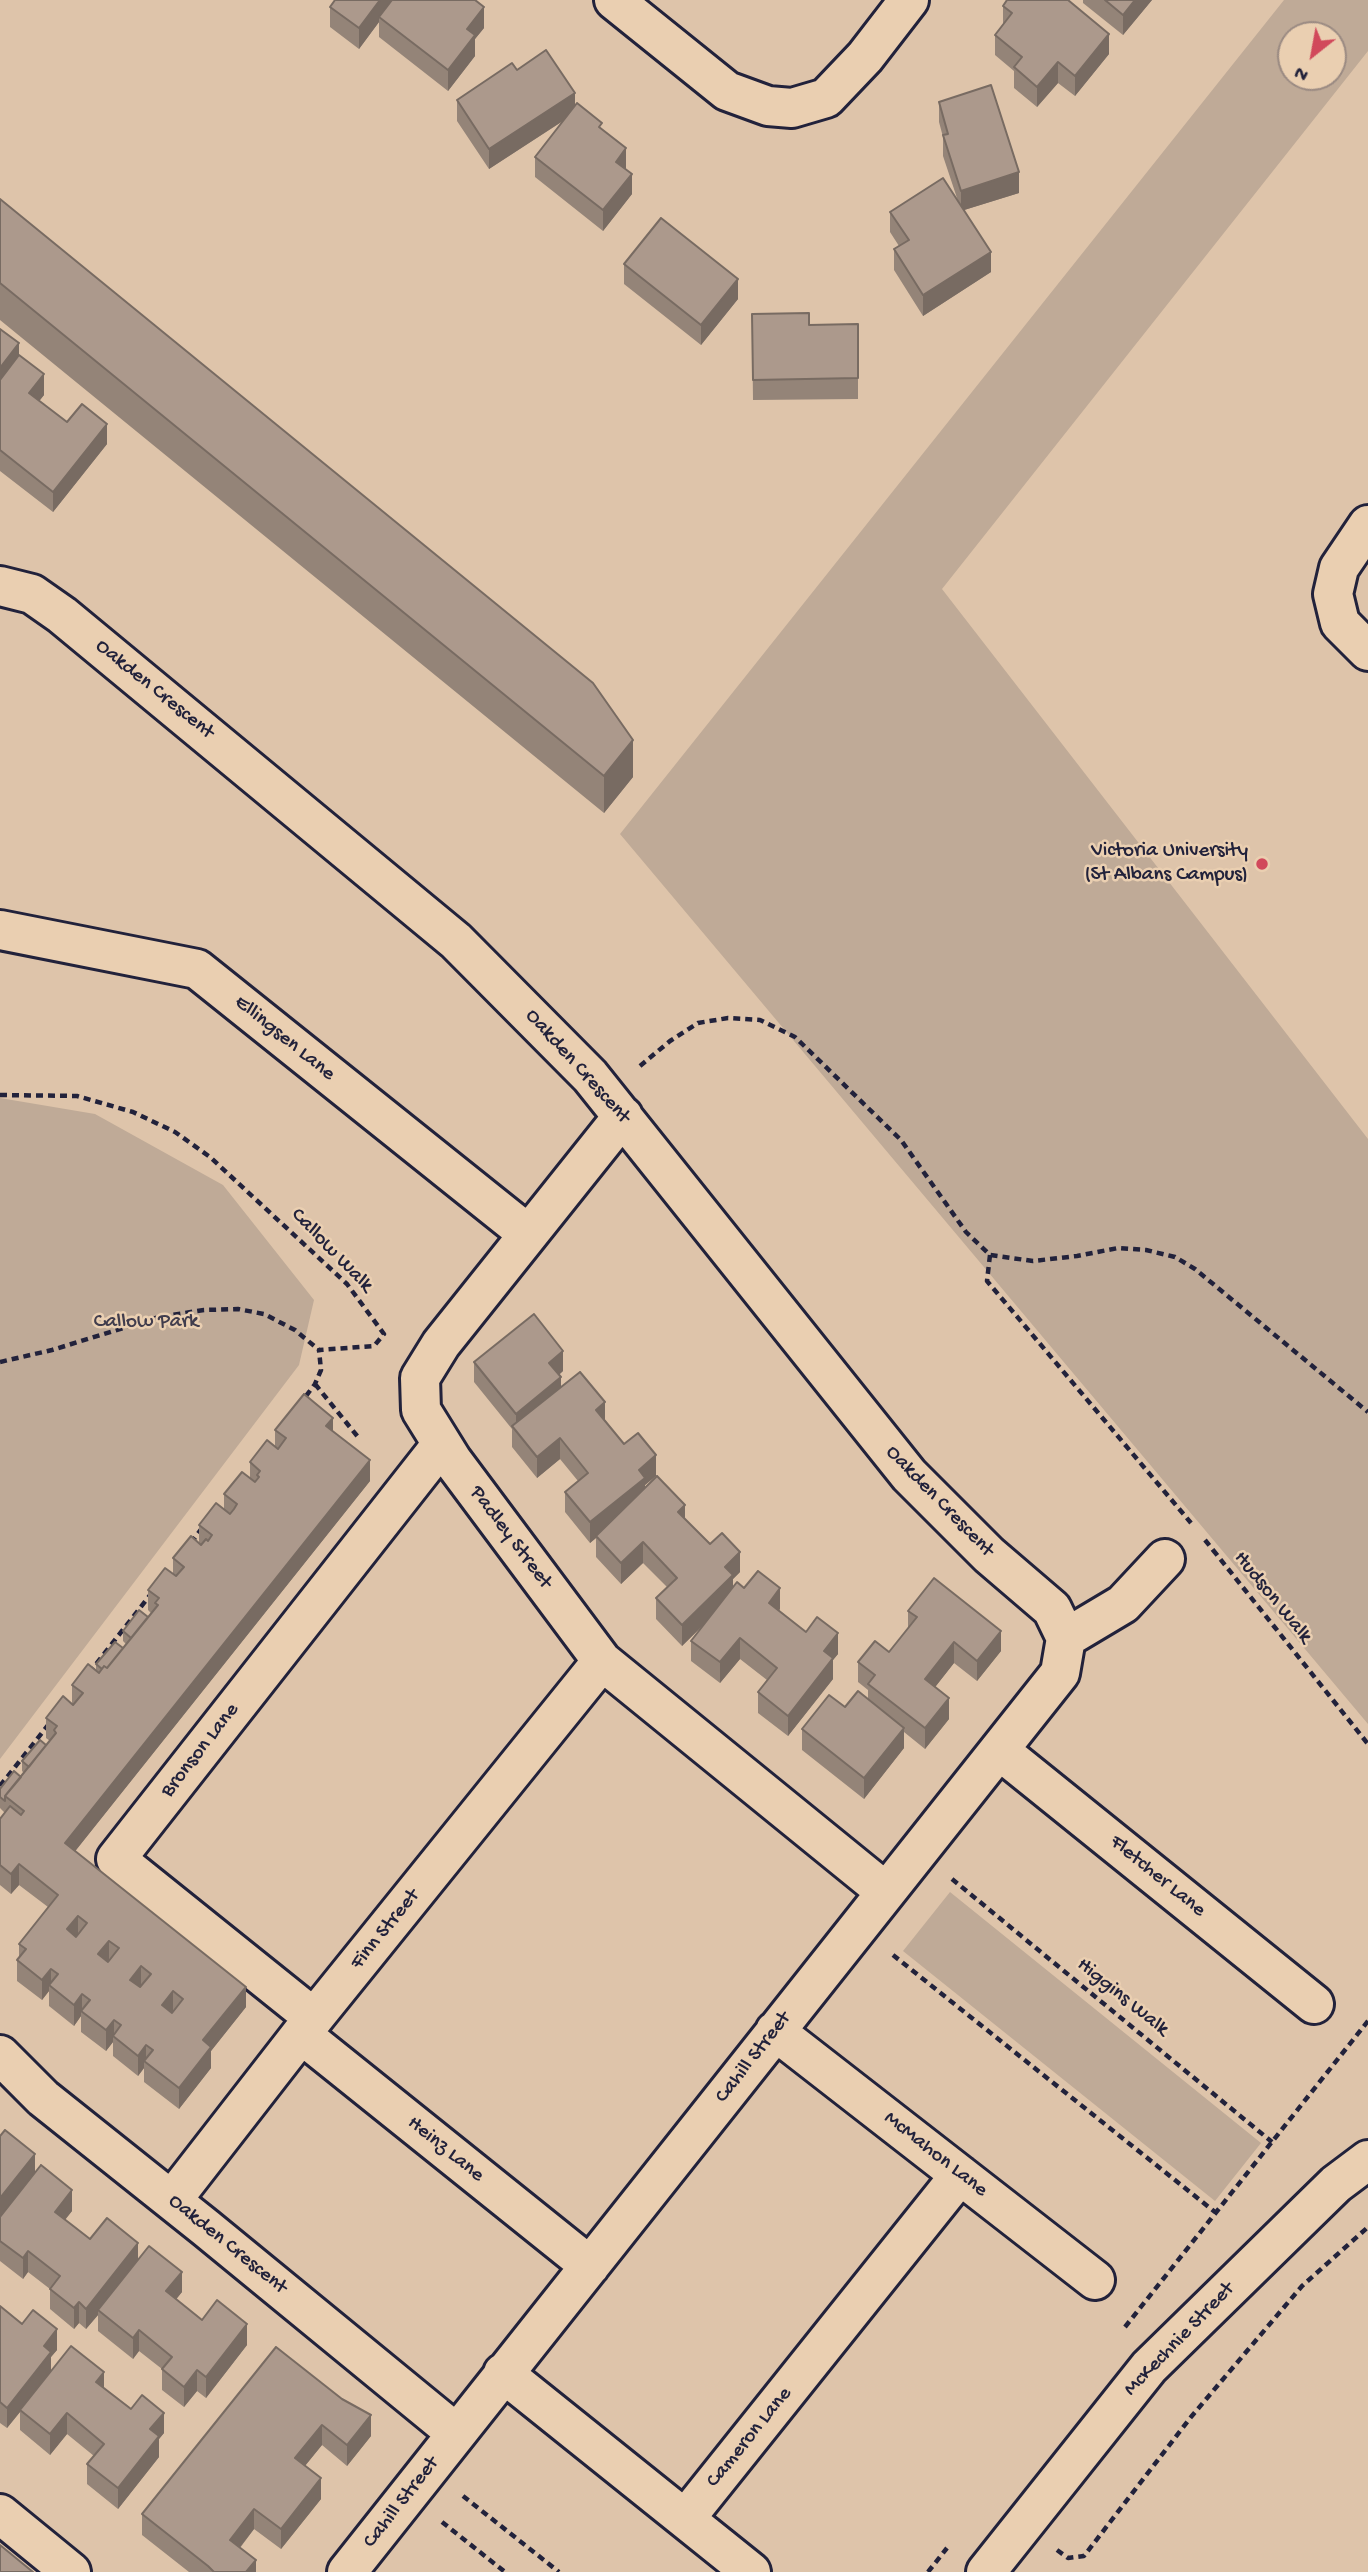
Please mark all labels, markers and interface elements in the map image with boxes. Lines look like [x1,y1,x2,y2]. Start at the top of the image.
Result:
north arrow [1277,21,1347,91]
text: N [1291,60,1313,86]
street label: Oakden Crescent [89,634,219,746]
place label: Victoria University (St Albans Campus) [1085,839,1248,889]
marker: Victoria University (St Albans Campus) [1254,856,1270,872]
street label: Ellingsen Lane [228,991,340,1087]
street label: Oakden Crescent [519,1004,635,1130]
street label: Callow Walk [284,1203,378,1299]
park label: Callow Park [94,1310,198,1336]
street label: Oakden Crescent [879,1441,999,1563]
street label: Padley Street [463,1482,557,1594]
street label: Hudson Walk [1227,1547,1317,1649]
street label: Bronson Lane [156,1699,246,1803]
street label: Fletcher Lane [1104,1831,1210,1923]
street label: Finn Street [346,1885,426,1975]
street label: Higgins Walk [1071,1953,1173,2043]
street label: Cahill Street [710,2007,798,2109]
street label: McMahon Lane [878,2107,992,2203]
street label: Heinz Lane [401,2111,489,2189]
street label: Oakden Crescent [162,2189,292,2301]
street label: McKechnie Street [1119,2278,1241,2402]
street label: Cameron Lane [702,2383,798,2493]
street label: Cahill Street [358,2452,446,2554]

